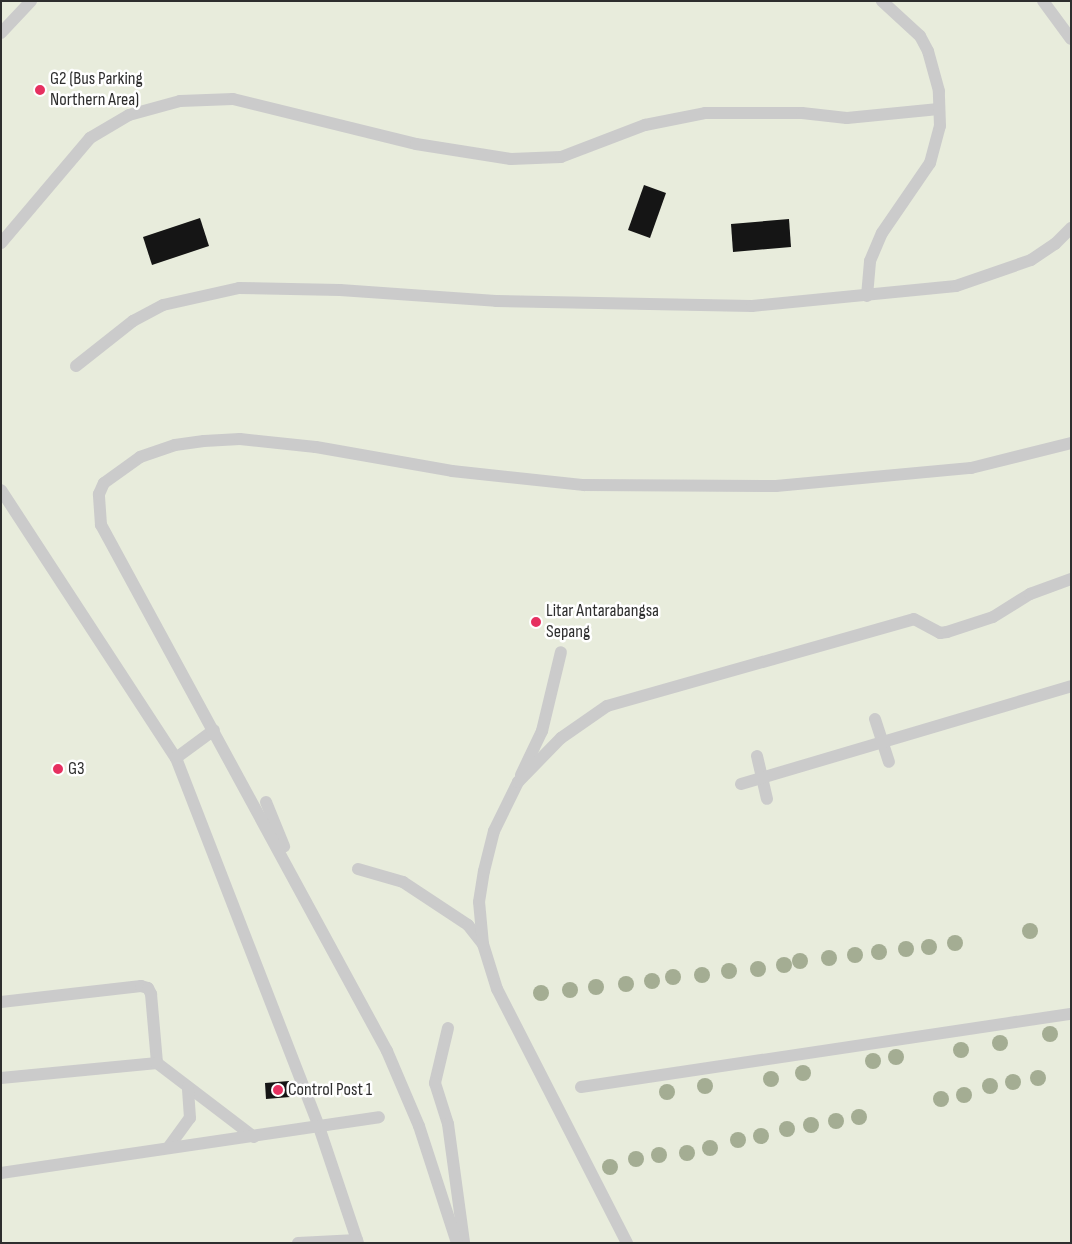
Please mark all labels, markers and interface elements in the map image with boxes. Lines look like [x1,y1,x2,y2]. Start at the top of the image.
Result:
place label: G2 (Bus Parking Northern Area) [50,69,143,112]
marker: G2 (Bus Parking Northern Area) [34,84,46,96]
place label: Litar Antarabangsa Sepang [546,601,659,644]
marker: Litar Antarabangsa Sepang [530,616,542,628]
place label: G3 [68,758,85,780]
marker: G3 [52,763,64,775]
place label: Control Post 1 [288,1079,372,1101]
marker: Control Post 1 [272,1084,284,1096]

